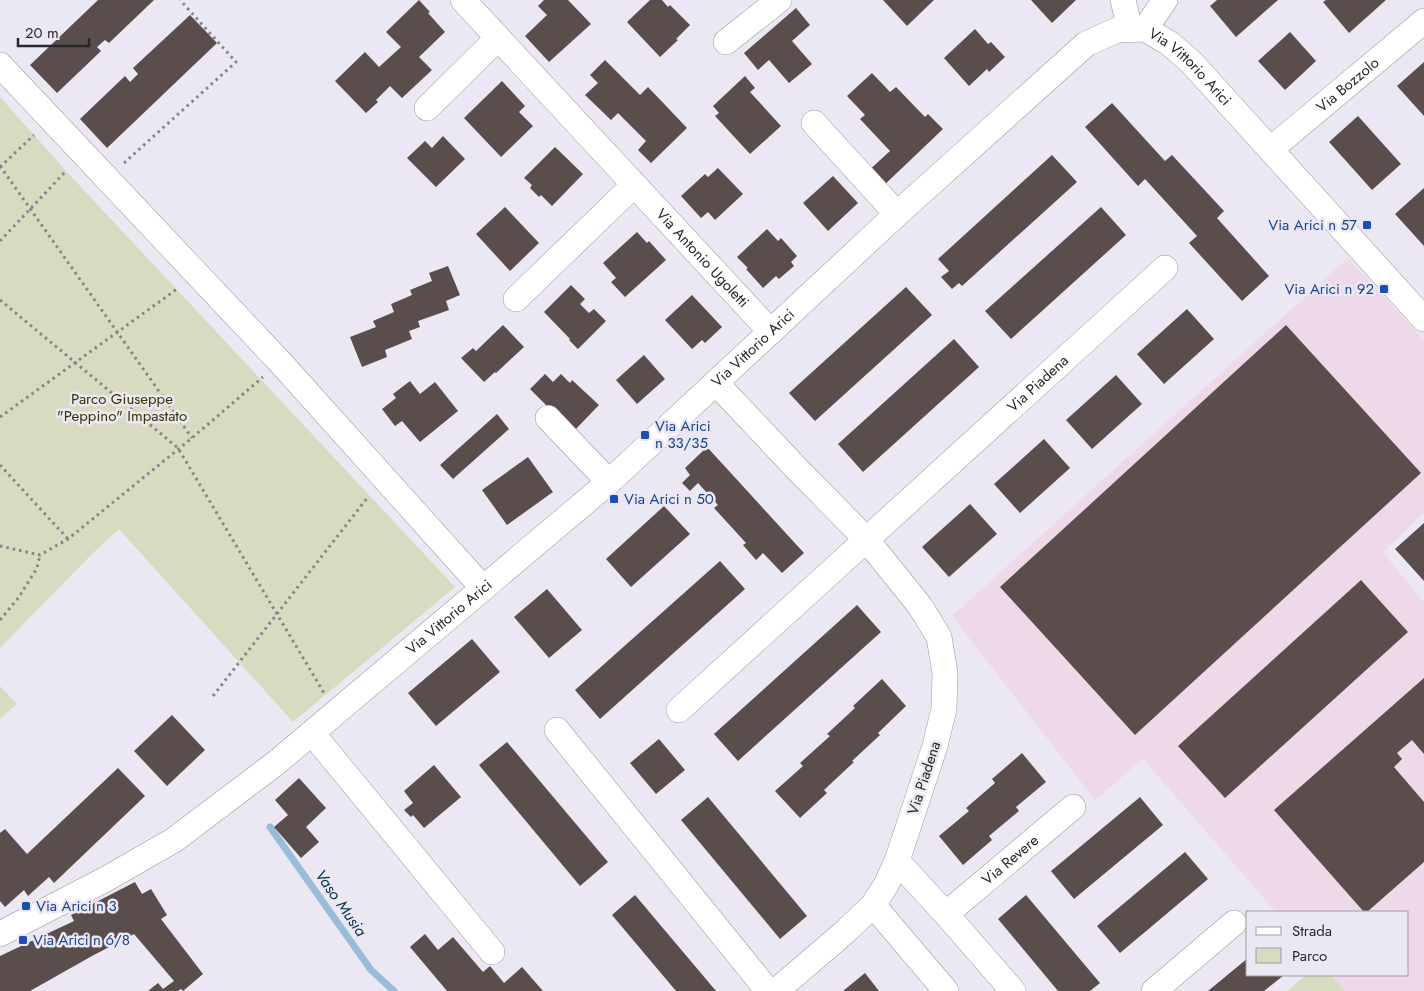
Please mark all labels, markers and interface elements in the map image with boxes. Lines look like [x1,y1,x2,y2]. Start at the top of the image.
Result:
scale bar [18,15,89,47]
text: 20 m [25,22,59,44]
street label: Via Vittorio Arici [1144,22,1236,110]
street label: Via Bozzolo [1312,52,1384,118]
street label: Via Antonio Ugoletti [651,204,754,313]
place label: Via Arici n 57 [1268,214,1357,236]
marker: Via Arici n 57 [1361,219,1373,231]
place label: Via Arici n 92 [1284,278,1374,300]
marker: Via Arici n 92 [1378,283,1390,295]
street label: Via Vittorio Arici [706,304,799,392]
street label: Via Piadena [1002,350,1073,417]
park label: Parco Giuseppe "Peppino" Impastato [57,388,187,427]
place label: Via Arici n 33/35 [655,415,711,454]
marker: Via Arici n 33/35 [639,429,651,441]
place label: Via Arici n 50 [624,488,714,510]
marker: Via Arici n 50 [608,493,620,505]
street label: Via Vittorio Arici [401,574,497,660]
street label: Via Piadena [902,738,946,818]
street label: Via Revere [977,829,1044,890]
water label: Vaso Musia [310,865,373,941]
place label: Via Arici n 3 [36,895,117,917]
marker: Via Arici n 3 [20,900,32,912]
legend [1246,911,1409,976]
text: Strada [1292,920,1332,942]
place label: Via Arici n 6/8 [33,929,130,951]
marker: Via Arici n 6/8 [17,934,29,946]
text: Parco [1292,945,1327,967]

